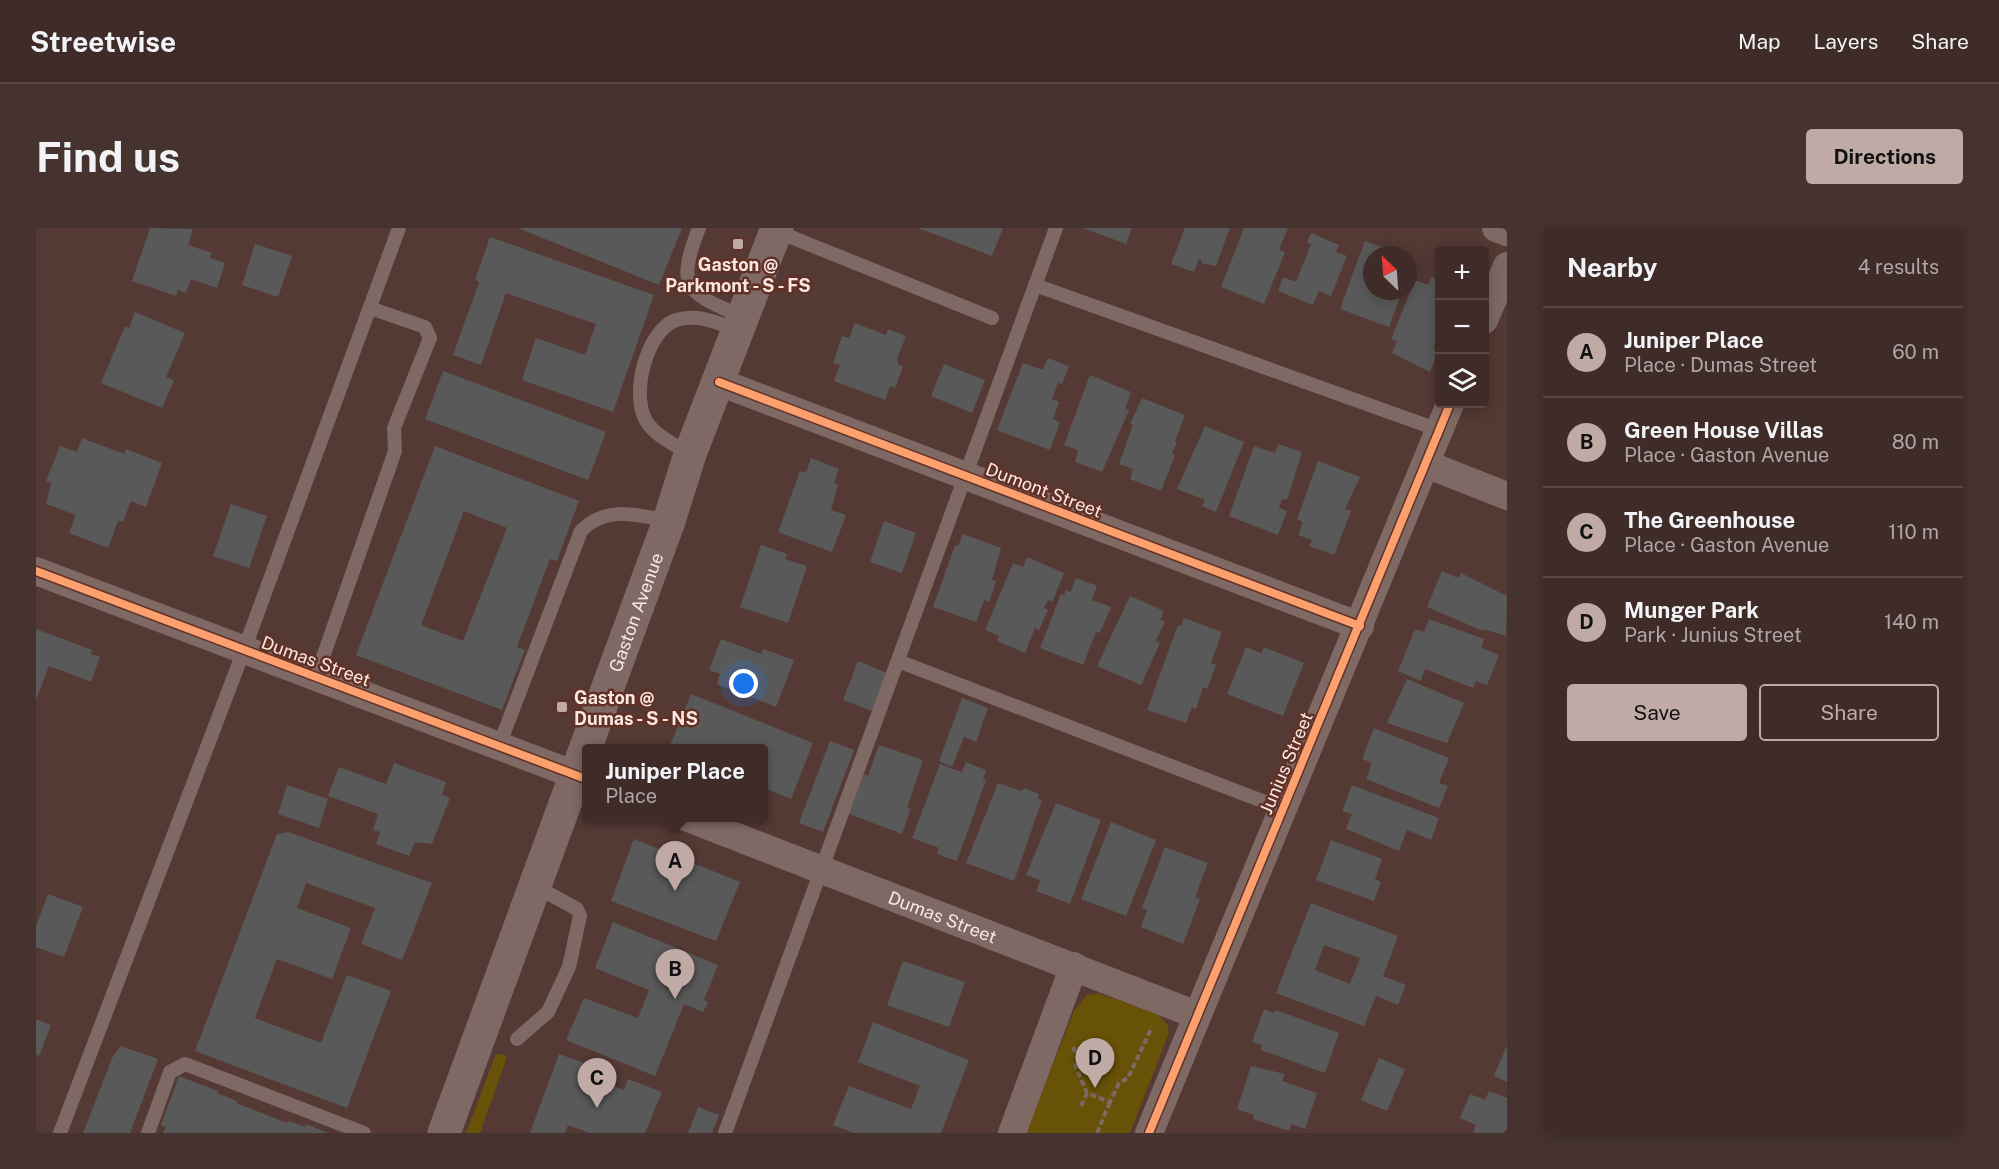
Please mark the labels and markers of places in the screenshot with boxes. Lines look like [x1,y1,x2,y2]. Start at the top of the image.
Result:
marker: Gaston @ Parkmont - S - FS [731,237,745,251]
place label: Gaston @ Parkmont - S - FS [665,254,811,296]
place label: Gaston @ Dumas - S - NS [574,687,698,729]
marker: Gaston @ Dumas - S - NS [555,700,569,714]
pin: A [656,842,694,891]
pin: B [656,950,694,999]
pin: D [1076,1038,1114,1088]
pin: C [578,1058,616,1108]

